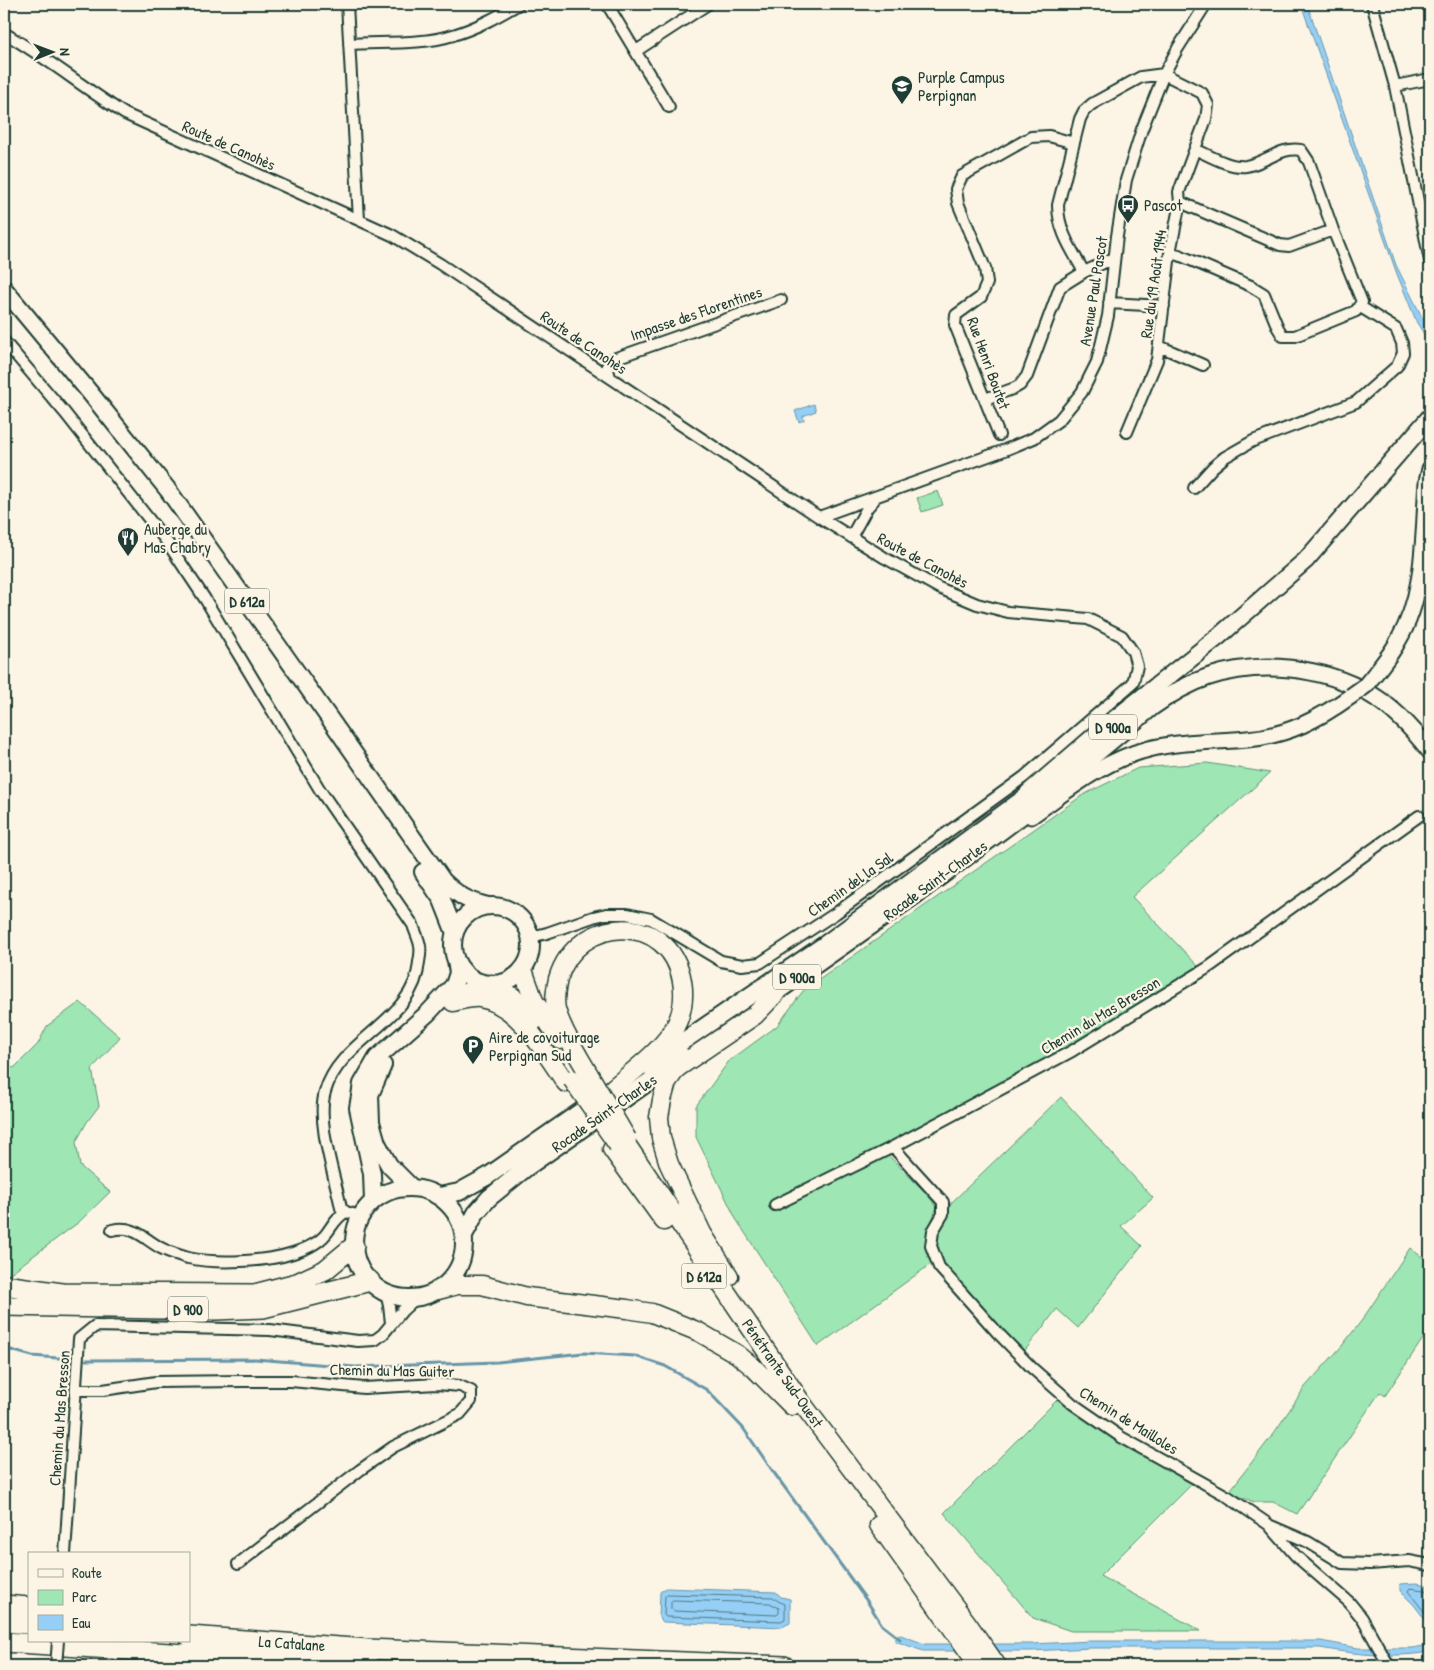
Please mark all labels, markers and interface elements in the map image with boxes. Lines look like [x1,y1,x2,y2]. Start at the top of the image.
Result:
north arrow [28,28,78,78]
text: N [56,48,75,56]
place label: Purple Campus Perpignan [918,66,1005,106]
school or university icon: Purple Campus Perpignan [890,74,914,105]
street label: Route de Canohès [179,115,279,175]
bus stop icon: Pascot [1116,193,1140,224]
place label: Pascot [1144,194,1183,216]
street label: Rue du 19 Août 1944 [1135,229,1171,339]
street label: Avenue Paul Pascot [1073,234,1113,347]
street label: Impasse des Florentines [627,280,765,346]
street label: Route de Canohès [536,305,632,379]
street label: Rue Henri Boutet [962,314,1016,413]
place label: Auberge du Mas Chabry [144,518,211,558]
restaurant icon: Auberge du Mas Chabry [116,526,140,557]
street label: Route de Canohès [874,527,972,593]
road number: D 612a [224,588,270,614]
road number: D 900a [1089,714,1137,740]
street label: Rocade Saint-Charles [879,835,991,925]
street label: Chemin del la Sal [803,846,898,922]
road number: D 900a [773,964,821,990]
street label: Chemin du Mas Bresson [1036,971,1164,1059]
place label: Aire de covoiturage Perpignan Sud [489,1026,600,1066]
parking icon: Aire de covoiturage Perpignan Sud [461,1034,485,1065]
street label: Rocade Saint-Charles [547,1069,661,1157]
road number: D 612a [682,1264,726,1288]
road number: D 900 [168,1296,208,1322]
street label: Pénétrante Sud-Ouest [737,1314,829,1432]
street label: Chemin du Mas Bresson [43,1349,75,1487]
street label: Chemin du Mas Guiter [329,1358,455,1382]
street label: Chemin de Mailloles [1075,1381,1183,1459]
legend [28,1552,190,1642]
text: Route [72,1562,102,1583]
text: Parc [72,1586,97,1607]
text: Eau [72,1612,91,1633]
street label: La Catalane [258,1630,327,1656]

